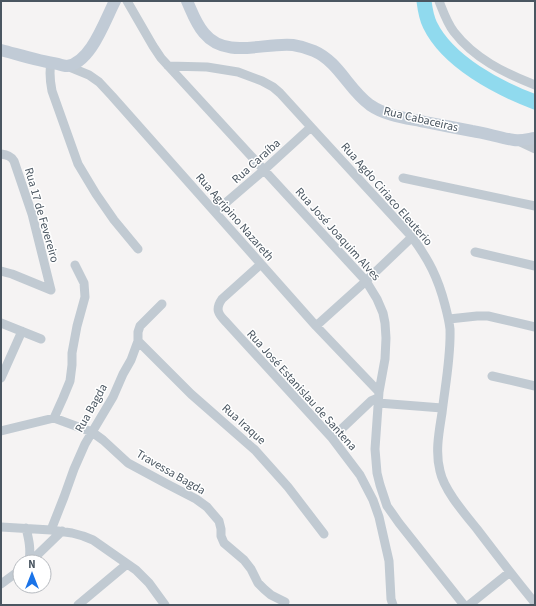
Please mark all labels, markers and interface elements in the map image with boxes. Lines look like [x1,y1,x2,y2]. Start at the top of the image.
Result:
street label: Rua Cabaceiras [382,103,460,136]
street label: Rua Caraíba [228,135,284,188]
street label: Rua Agdo Ciriaco Eleuterio [337,139,436,250]
street label: Rua 17 de Fevereiro [20,166,63,265]
street label: Rua Agripino Nazareth [192,170,278,265]
street label: Rua José Joaquim Alves [291,184,384,285]
street label: Rua José Estanislau de Santena [243,326,361,455]
street label: Rua Bagda [71,381,112,436]
street label: Rua Iraque [218,400,269,449]
street label: Travessa Bagda [133,446,209,499]
north arrow [12,554,52,594]
text: N [28,557,36,572]

